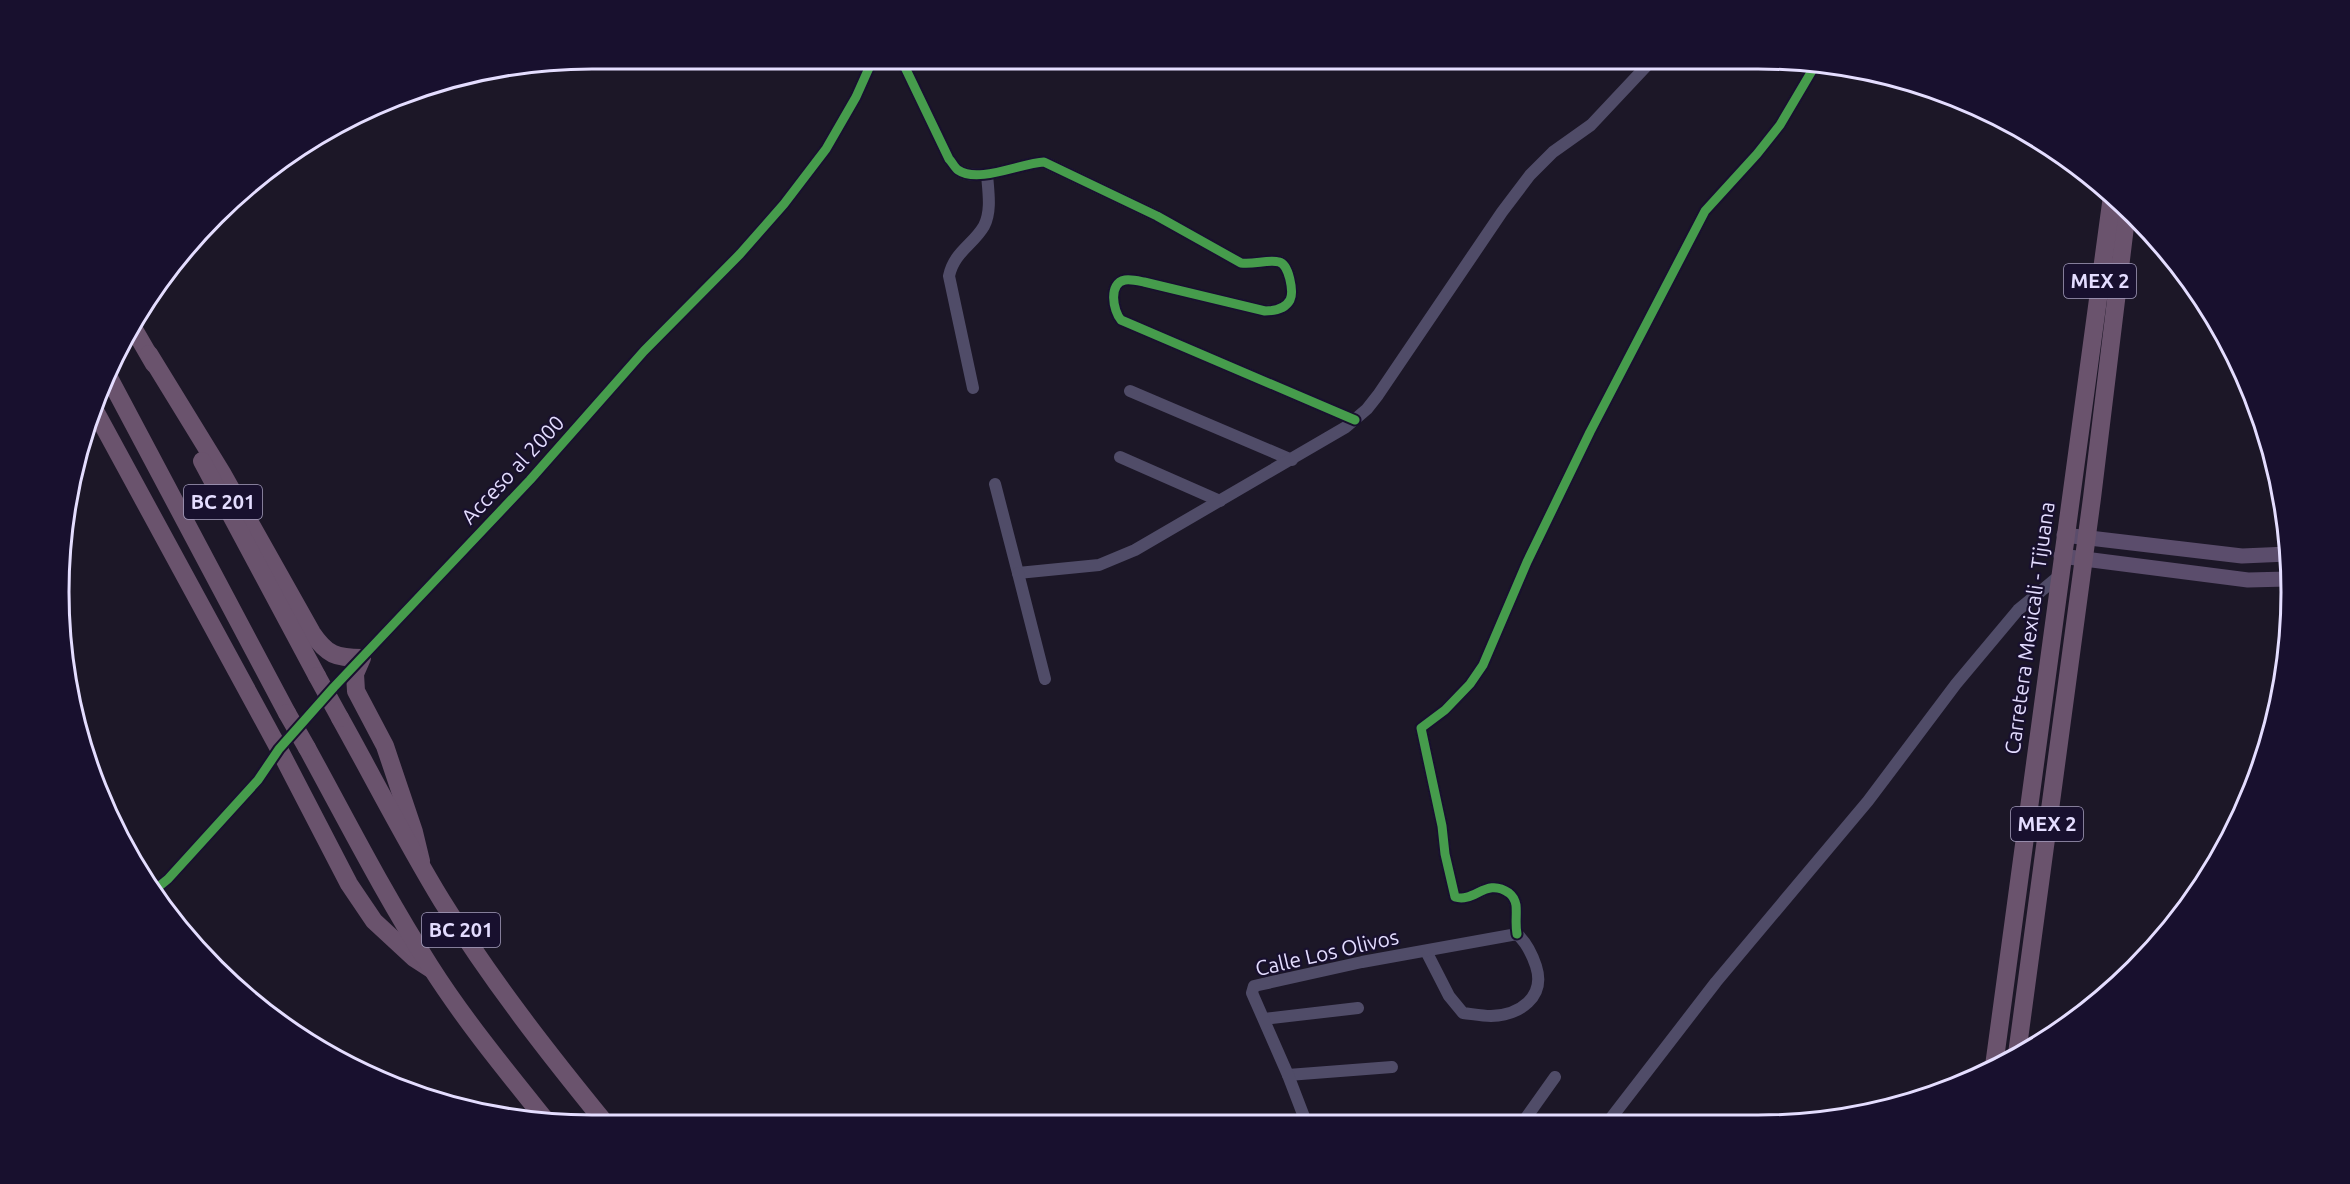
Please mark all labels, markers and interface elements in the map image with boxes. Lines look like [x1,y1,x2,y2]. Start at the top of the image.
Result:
road number: MEX 2 [2064,264,2136,298]
street label: Acceso al 2000 [456,410,569,528]
road number: BC 201 [184,485,262,519]
street label: Carretera Mexicali - Tijuana [1999,500,2059,756]
road number: MEX 2 [2011,807,2083,841]
road number: BC 201 [422,913,500,947]
street label: Calle Los Olivos [1253,924,1401,980]

